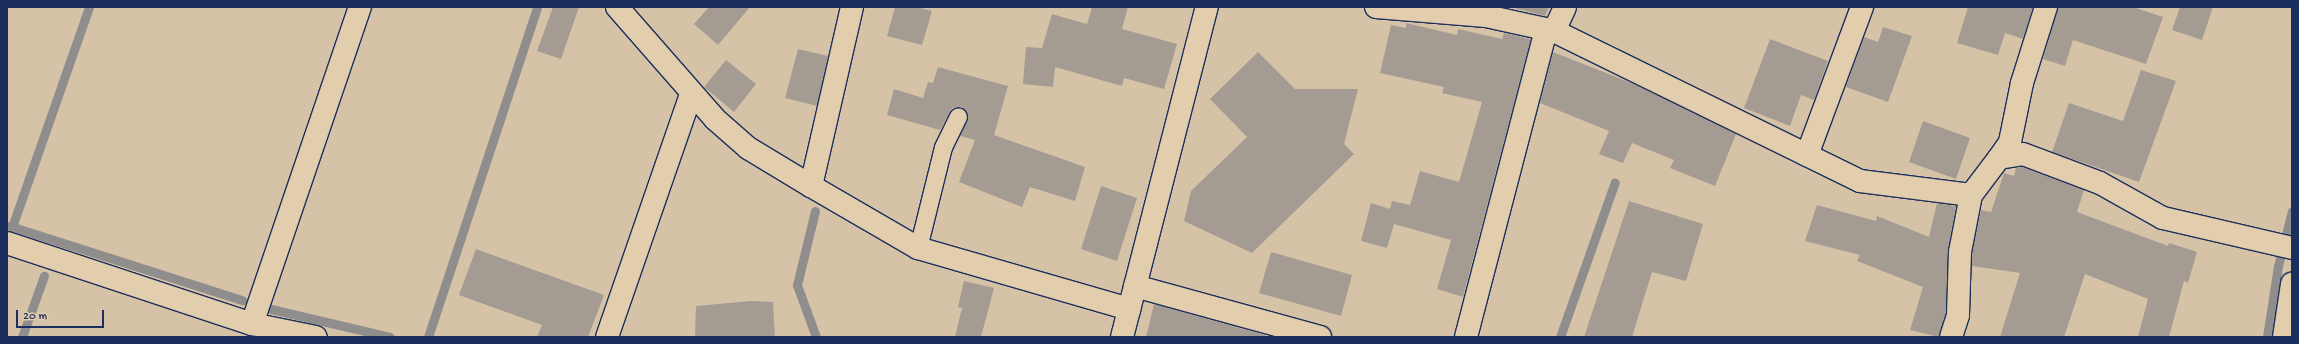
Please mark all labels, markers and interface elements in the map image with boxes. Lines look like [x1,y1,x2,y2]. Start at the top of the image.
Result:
scale bar [18,302,106,328]
text: 20 m [23,310,47,324]

